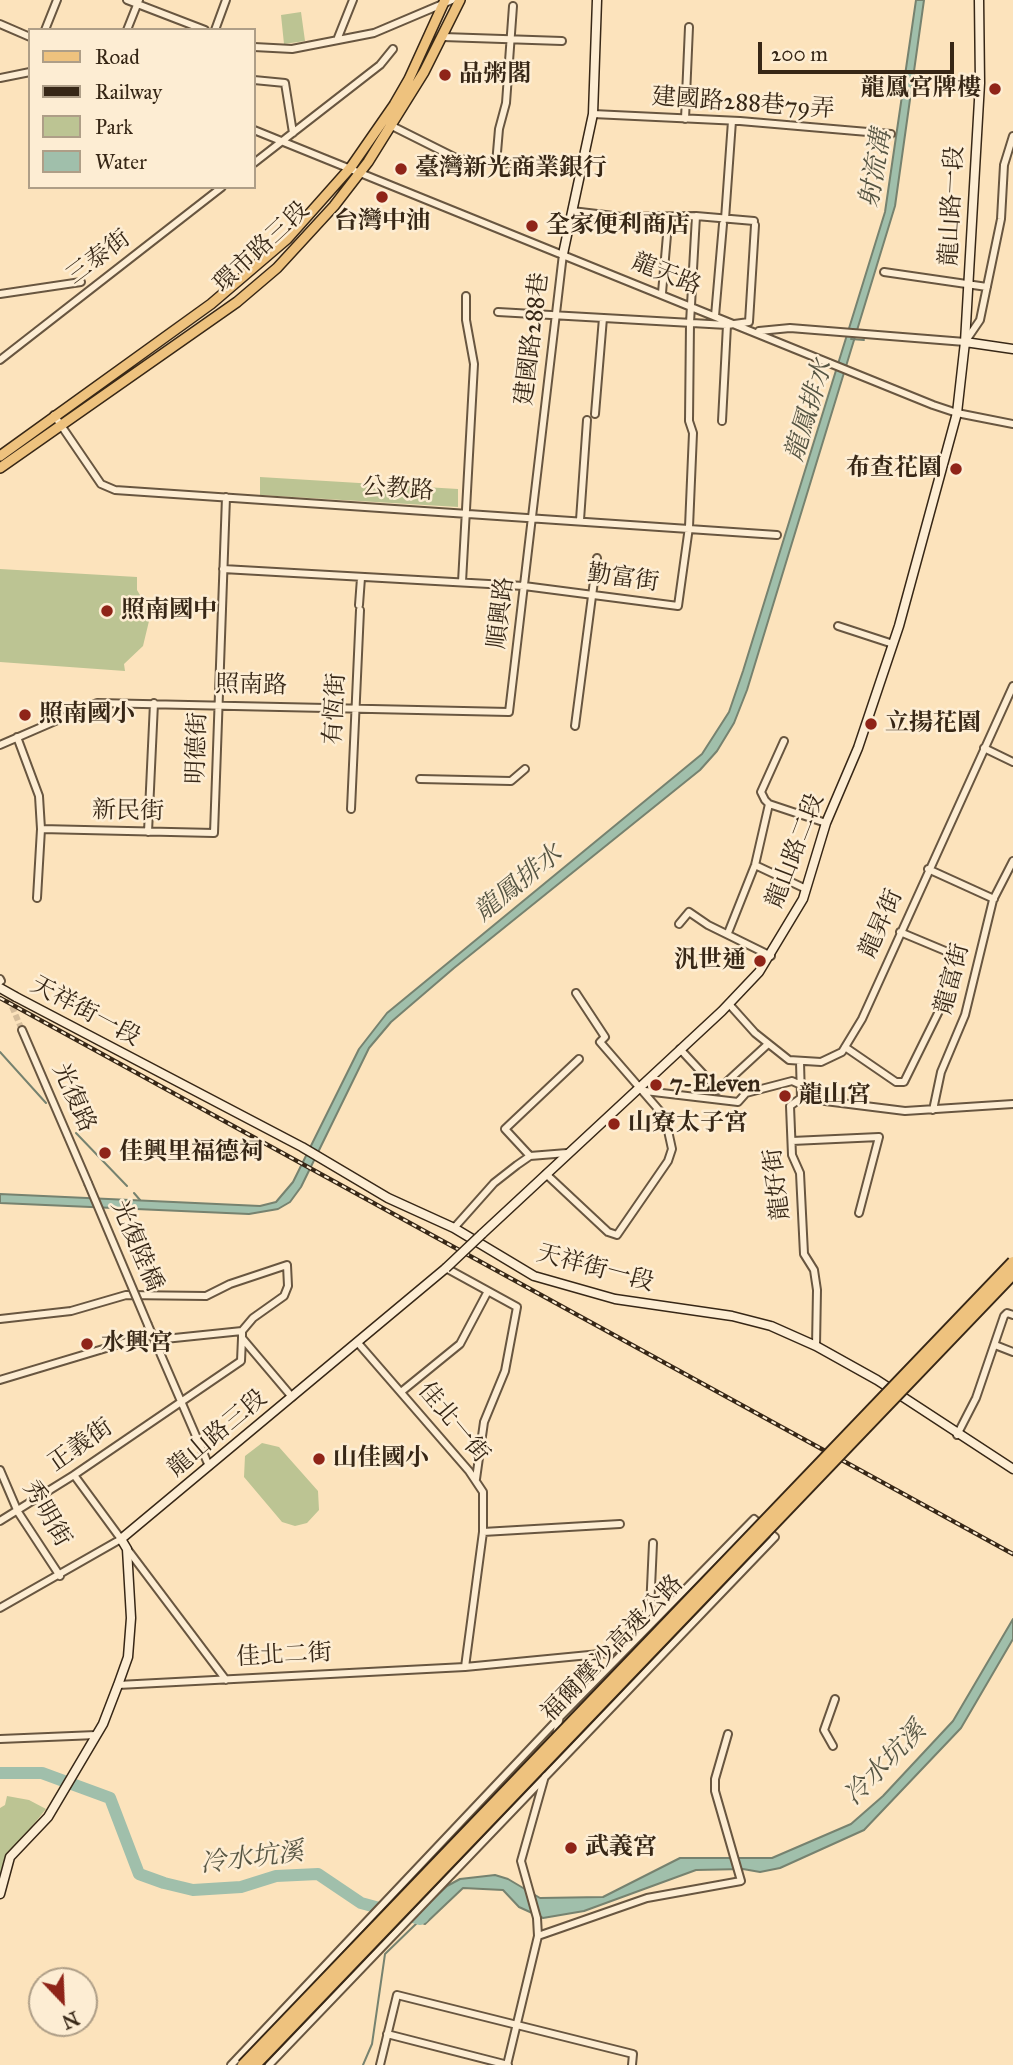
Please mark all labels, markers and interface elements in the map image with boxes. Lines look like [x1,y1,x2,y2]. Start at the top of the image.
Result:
legend [28,28,256,189]
scale bar [761,28,957,72]
text: 200 m [771,41,828,67]
text: Road [95,44,140,70]
place label: 品粥閣 [459,61,531,89]
marker: 品粥閣 [437,67,453,83]
place label: 龍鳳宮牌樓 [861,75,981,103]
text: Railway [95,79,162,105]
marker: 龍鳳宮牌樓 [987,81,1003,97]
street label: 建國路288巷79弄 [651,83,835,125]
text: Park [95,114,133,140]
water label: 射流溝 [855,128,899,210]
street label: 龍山路一段 [935,145,971,267]
text: Water [95,149,147,175]
place label: 臺灣新光商業銀行 [415,155,607,183]
marker: 臺灣新光商業銀行 [393,161,409,177]
marker: 台灣中油 [374,189,390,205]
street label: 環市路三段 [208,197,316,299]
place label: 台灣中油 [334,208,430,236]
place label: 全家便利商店 [546,212,690,240]
marker: 全家便利商店 [524,218,540,234]
street label: 三泰街 [62,225,136,291]
street label: 龍天路 [627,248,705,302]
street label: 建國路288巷 [511,271,555,407]
water label: 龍鳳排水 [780,357,840,465]
place label: 布查花園 [846,455,942,483]
marker: 布查花園 [948,461,964,477]
street label: 公教路 [361,473,435,507]
street label: 勤富街 [585,560,661,598]
street label: 順興路 [483,576,521,650]
place label: 照南國中 [121,597,217,625]
marker: 照南國中 [99,603,115,619]
street label: 照南路 [215,671,287,701]
street label: 有恆街 [320,672,352,746]
place label: 照南國小 [39,701,135,729]
marker: 照南國小 [17,707,33,723]
place label: 立揚花園 [885,710,981,738]
street label: 明德街 [182,712,214,784]
marker: 立揚花園 [863,716,879,732]
street label: 龍山路二段 [761,790,831,912]
street label: 新民街 [92,797,164,827]
water label: 龍鳳排水 [469,839,569,929]
street label: 龍昇街 [854,885,910,963]
street label: 龍富街 [930,940,976,1018]
place label: 汎世通 [674,947,746,975]
marker: 汎世通 [752,953,768,969]
street label: 天祥街一段 [25,971,145,1053]
street label: 光復路 [45,1059,101,1137]
place label: 7-Eleven [670,1071,760,1099]
marker: 7-Eleven [648,1077,664,1093]
place label: 龍山宮 [799,1082,871,1110]
marker: 龍山宮 [777,1088,793,1104]
place label: 山寮太子宮 [628,1110,748,1138]
marker: 山寮太子宮 [606,1116,622,1132]
place label: 佳興里福德祠 [119,1139,263,1167]
marker: 佳興里福德祠 [97,1145,113,1161]
street label: 龍好街 [759,1147,797,1221]
street label: 光復陸橋 [104,1196,168,1296]
street label: 天祥街一段 [533,1240,657,1298]
place label: 水興宮 [101,1330,173,1358]
marker: 水興宮 [79,1336,95,1352]
street label: 佳北一街 [411,1377,495,1469]
street label: 龍山路三段 [163,1384,273,1484]
street label: 正義街 [43,1414,119,1478]
place label: 山佳國小 [333,1445,429,1473]
marker: 山佳國小 [311,1451,327,1467]
street label: 秀明街 [16,1476,76,1552]
street label: 福爾摩沙高速公路 [536,1570,690,1728]
street label: 佳北二街 [235,1639,333,1673]
water label: 冷水坑溪 [839,1716,933,1812]
place label: 武義宮 [585,1834,657,1862]
water label: 冷水坑溪 [198,1837,306,1881]
marker: 武義宮 [563,1840,579,1856]
north arrow [28,1967,98,2037]
text: N [59,2006,83,2034]

